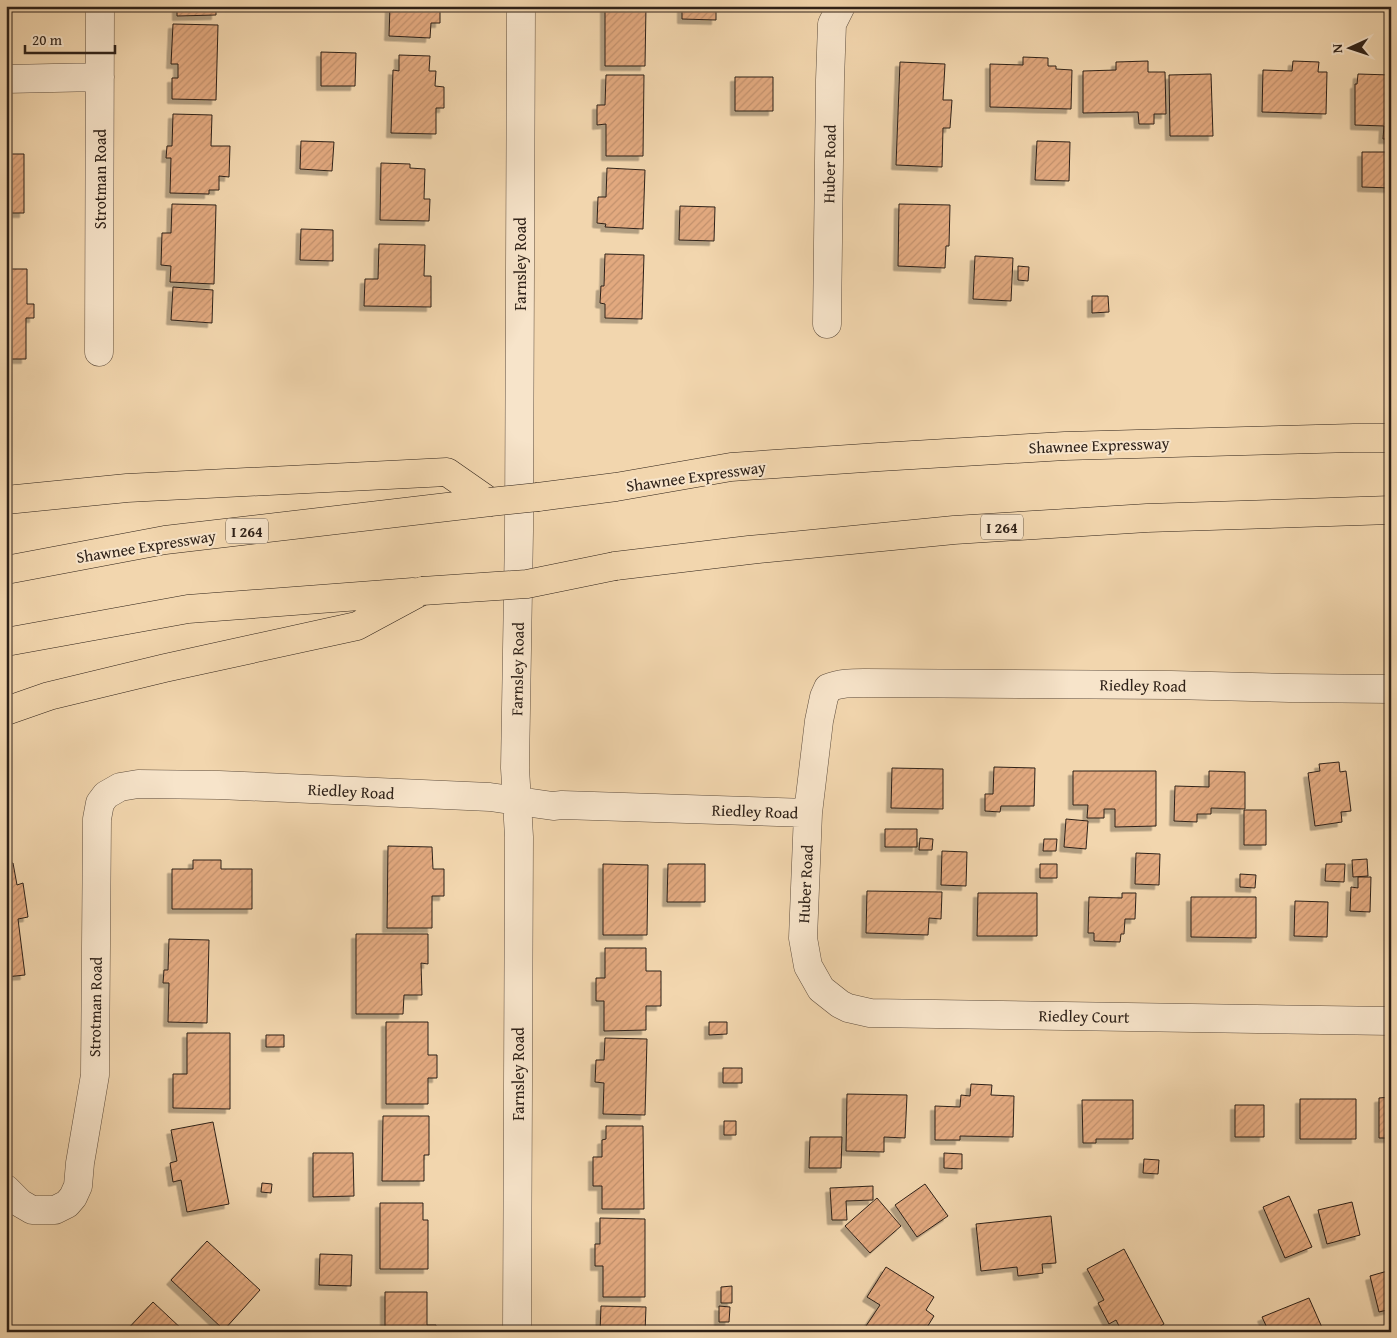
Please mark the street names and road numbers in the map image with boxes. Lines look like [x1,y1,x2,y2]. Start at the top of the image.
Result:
street label: Huber Road [816,124,842,204]
street label: Strotman Road [88,128,112,229]
street label: Farnsley Road [508,217,532,311]
street label: Shawnee Expressway [1028,431,1170,459]
street label: Shawnee Expressway [624,454,768,498]
road number: I 264 [981,514,1023,540]
road number: I 264 [226,518,268,544]
street label: Shawnee Expressway [74,523,218,569]
street label: Farnsley Road [504,622,530,716]
street label: Riedley Road [1099,672,1187,698]
street label: Riedley Road [307,777,395,805]
street label: Riedley Road [711,797,799,825]
street label: Huber Road [791,844,819,924]
street label: Strotman Road [82,956,108,1057]
street label: Riedley Court [1038,1003,1130,1029]
street label: Farnsley Road [506,1027,530,1121]

